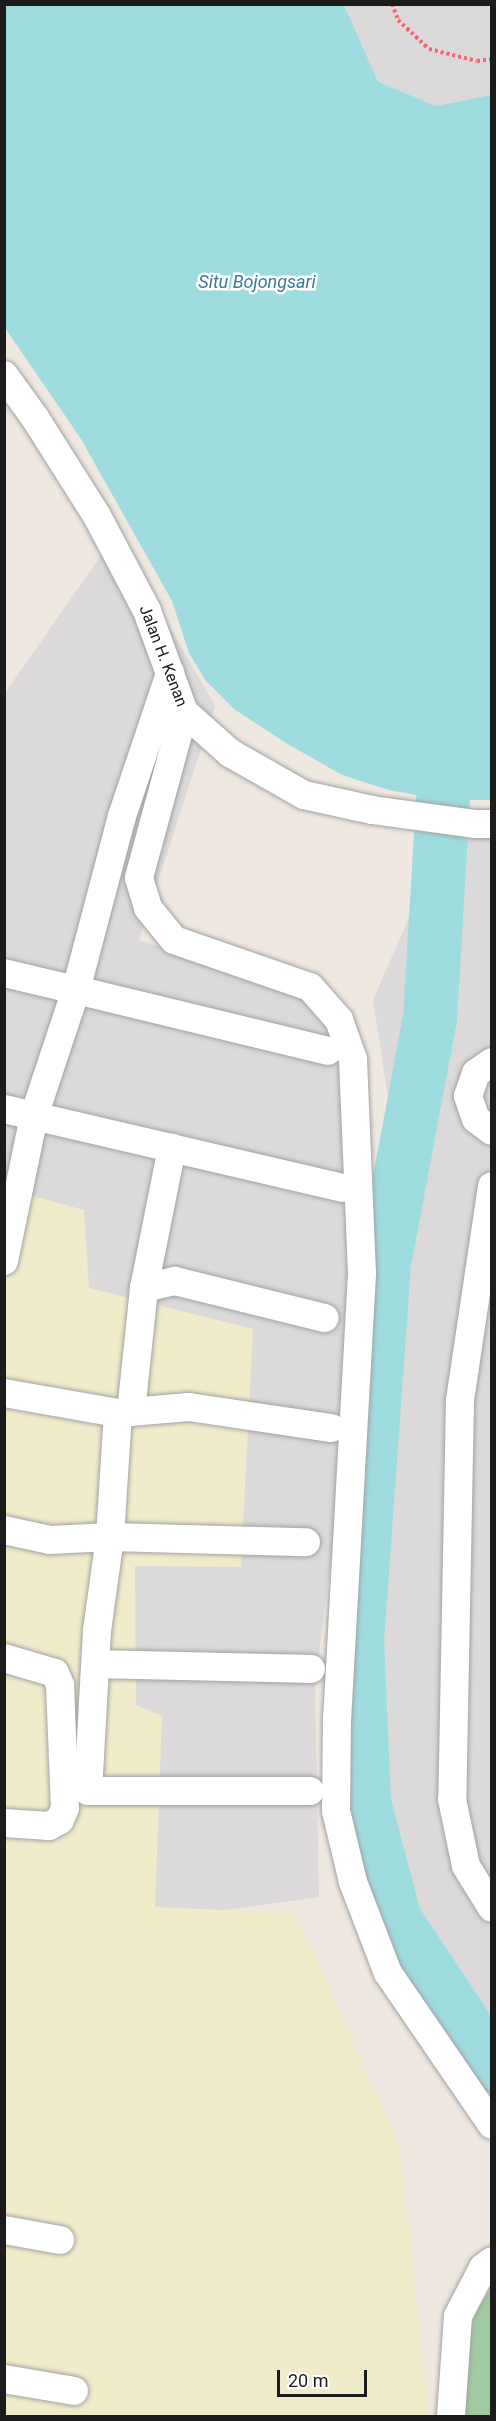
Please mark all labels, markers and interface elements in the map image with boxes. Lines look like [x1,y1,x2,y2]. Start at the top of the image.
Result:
water label: Situ Bojongsari [198,271,316,293]
street label: Jalan H. Kenan [135,603,191,709]
scale bar [280,2358,370,2396]
text: 20 m [288,2370,328,2391]

